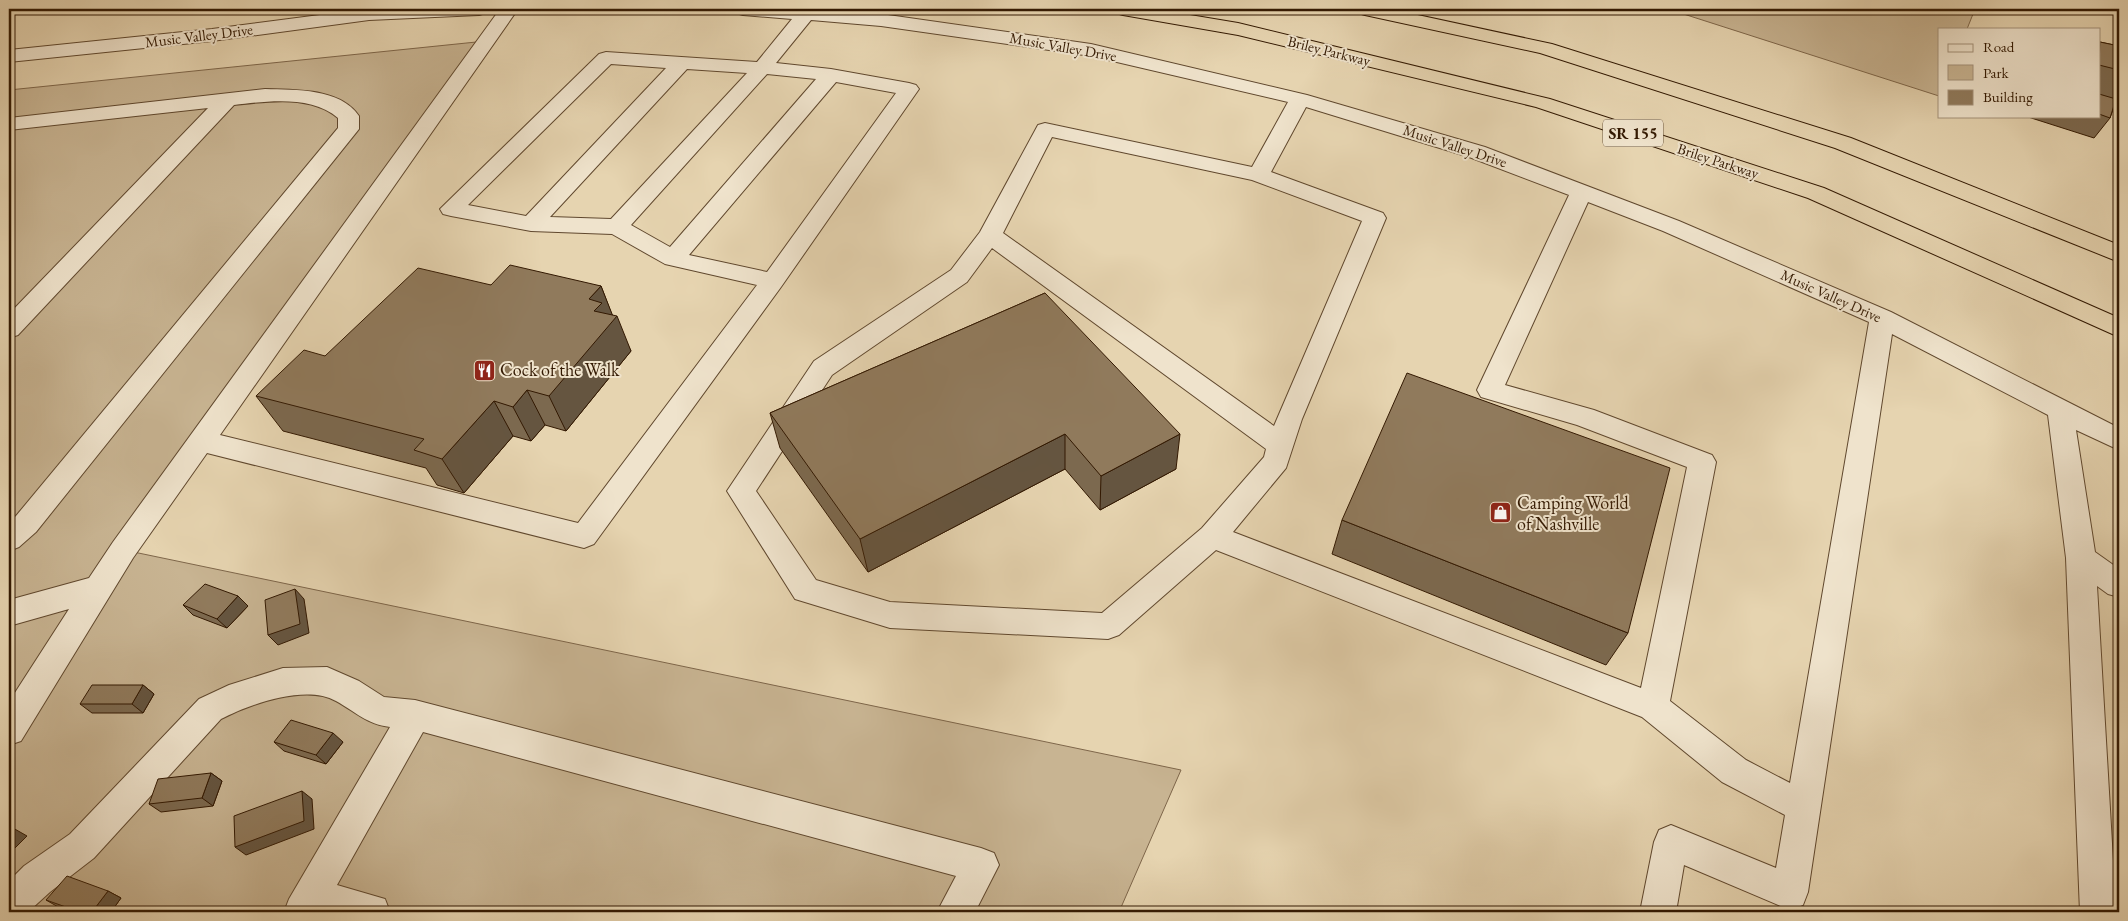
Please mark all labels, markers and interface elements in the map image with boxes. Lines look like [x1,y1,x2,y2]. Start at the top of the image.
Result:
street label: Music Valley Drive [144,19,254,52]
street label: Music Valley Drive [1008,28,1118,65]
legend [1938,28,2100,118]
street label: Briley Parkway [1286,31,1373,70]
text: Road [1983,37,2015,56]
text: Park [1983,63,2010,82]
text: Building [1983,87,2033,106]
street label: Music Valley Drive [1401,120,1510,171]
road number: SR 155 [1603,120,1663,146]
street label: Briley Parkway [1675,138,1762,183]
street label: Music Valley Drive [1778,265,1885,326]
restaurant icon: Cock of the Walk [472,358,496,382]
place label: Cock of the Walk [500,358,620,381]
place label: Camping World of Nashville [1517,491,1630,535]
shop icon: Camping World of Nashville [1489,501,1513,525]

